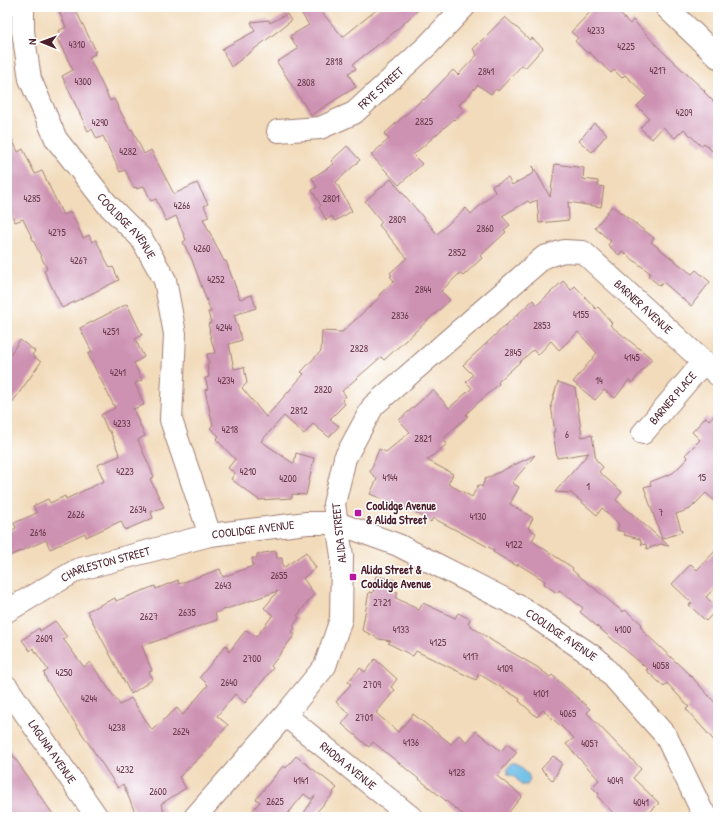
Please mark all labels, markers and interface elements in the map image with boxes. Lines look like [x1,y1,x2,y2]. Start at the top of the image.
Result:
north arrow [22,22,62,62]
house number: 4233 [587,24,605,37]
house number: 4310 [69,38,86,51]
text: N [25,39,39,45]
house number: 4225 [617,40,635,53]
house number: 2818 [326,55,342,68]
street label: FRYE STREET [354,62,407,114]
house number: 4217 [649,64,667,77]
house number: 2841 [478,65,495,78]
house number: 4300 [74,75,92,88]
house number: 2808 [297,76,315,89]
house number: 4209 [676,106,693,119]
house number: 2825 [415,115,434,128]
house number: 4290 [92,116,109,129]
house number: 4282 [119,145,137,158]
street label: COOLIDGE AVENUE [93,189,161,262]
house number: 4285 [24,192,41,205]
house number: 2801 [322,192,340,205]
house number: 4266 [174,199,190,212]
house number: 2809 [388,213,406,226]
house number: 2860 [476,222,494,235]
house number: 4275 [48,226,67,239]
house number: 4260 [194,242,211,255]
house number: 2852 [448,246,466,259]
house number: 4267 [70,254,88,267]
house number: 4252 [207,273,225,286]
street label: BARNER AVENUE [611,275,677,338]
house number: 2844 [415,283,432,296]
house number: 4155 [573,308,590,321]
house number: 2836 [391,309,409,322]
house number: 2853 [533,319,551,332]
house number: 4244 [216,321,232,334]
house number: 4251 [103,325,120,338]
house number: 2828 [350,342,368,355]
house number: 2845 [505,346,522,359]
house number: 4145 [624,351,640,364]
house number: 4241 [110,366,126,379]
street label: BARNER PLACE [645,367,701,428]
house number: 4234 [218,374,235,387]
house number: 14 [595,374,603,387]
house number: 2820 [314,383,333,396]
house number: 2812 [290,404,308,417]
house number: 4233 [113,417,131,430]
house number: 4218 [222,423,238,436]
house number: 6 [565,428,569,441]
house number: 2821 [414,432,432,445]
house number: 4223 [116,465,134,478]
house number: 4210 [240,465,257,478]
house number: 4144 [383,471,398,484]
house number: 15 [698,471,707,484]
house number: 4200 [279,472,297,485]
house number: 1 [586,480,590,493]
place label: Coolidge Avenue & Alida Street [366,497,436,528]
street label: ALIDA STREET [327,502,350,564]
house number: 2634 [130,503,147,516]
house number: 7 [659,506,664,519]
house number: 2626 [67,508,85,521]
marker: Coolidge Avenue & Alida Street [353,508,363,518]
house number: 4130 [470,510,487,523]
street label: COOLIDGE AVENUE [211,516,296,543]
house number: 2616 [30,526,46,539]
house number: 4122 [506,538,523,551]
street label: CHARLESTON STREET [57,542,152,586]
place label: Alida Street & Coolidge Avenue [361,561,431,593]
house number: 2655 [270,569,288,582]
marker: Alida Street & Coolidge Avenue [348,572,358,582]
house number: 2643 [215,579,232,592]
house number: 2721 [373,596,391,609]
street label: COOLIDGE AVENUE [523,604,601,665]
house number: 2635 [178,606,196,619]
house number: 2627 [140,610,158,623]
house number: 4133 [393,623,410,636]
house number: 4100 [615,623,632,636]
house number: 2609 [36,632,53,645]
house number: 4125 [430,636,447,649]
house number: 4117 [463,650,479,663]
house number: 2700 [243,652,262,665]
house number: 4058 [653,659,669,672]
house number: 4109 [497,662,513,675]
house number: 4250 [55,666,73,679]
house number: 2640 [221,676,238,689]
house number: 2709 [363,678,381,691]
house number: 4101 [533,687,549,700]
house number: 4244 [81,692,97,705]
house number: 4065 [560,707,577,720]
house number: 2701 [355,711,373,724]
street label: LAGUNA AVENUE [24,716,81,787]
house number: 4238 [108,721,126,734]
house number: 2624 [172,725,190,738]
house number: 4136 [403,736,419,749]
street label: RHODA AVENUE [316,737,381,794]
house number: 4057 [581,737,599,750]
house number: 4232 [116,763,134,776]
house number: 4128 [449,766,465,779]
house number: 4141 [294,774,309,787]
house number: 4049 [607,774,623,787]
house number: 2600 [149,785,167,798]
house number: 2625 [266,795,285,808]
house number: 4041 [633,796,649,809]

